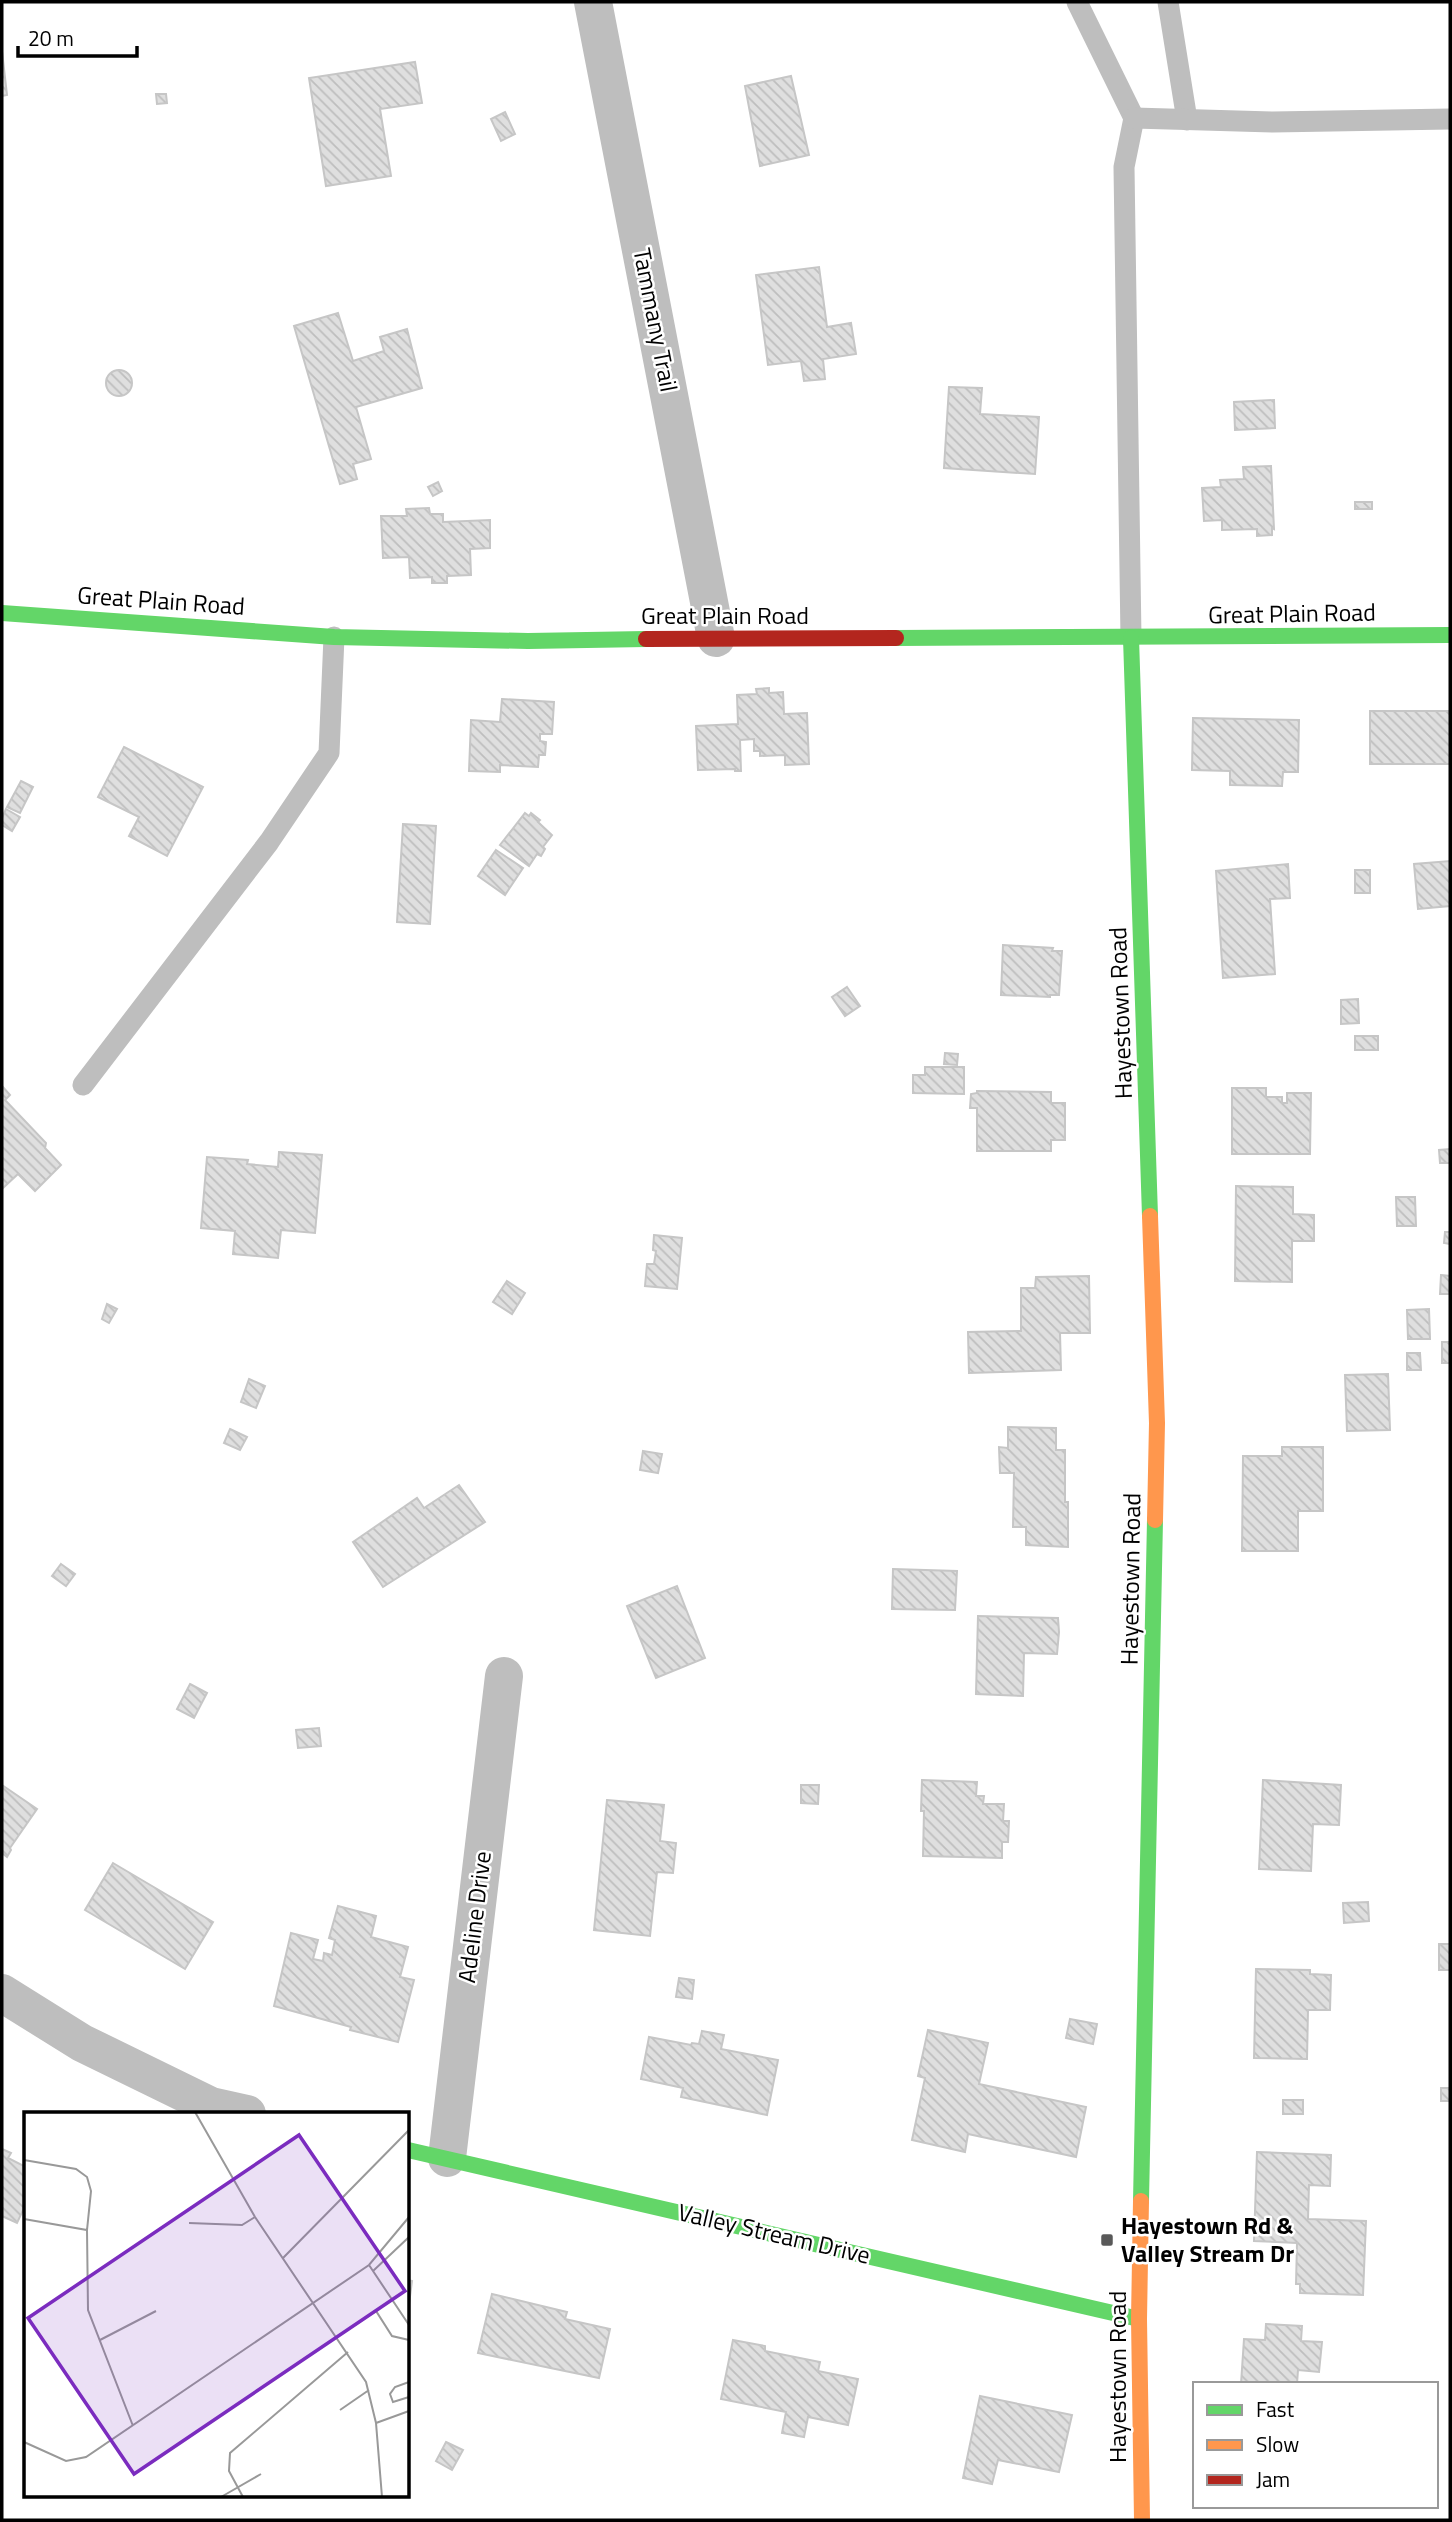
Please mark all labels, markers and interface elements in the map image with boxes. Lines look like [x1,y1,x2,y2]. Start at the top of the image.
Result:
scale bar [18,14,136,58]
text: 20 m [28,22,74,54]
street label: Tammany Trail [624,245,688,395]
street label: Great Plain Road [76,576,246,624]
street label: Great Plain Road [1208,594,1376,632]
street label: Great Plain Road [641,597,809,633]
street label: Hayestown Road [1099,926,1141,1100]
street label: Hayestown Road [1111,1493,1149,1665]
street label: Adeline Drive [448,1849,500,1985]
inset map [24,2112,410,2498]
street label: Valley Stream Drive [674,2193,874,2273]
place label: Hayestown Rd & Valley Stream Dr [1121,2207,1294,2271]
marker: Hayestown Rd & Valley Stream Dr [1099,2232,1115,2248]
street label: Hayestown Road [1099,2291,1135,2463]
legend [1193,2382,1438,2508]
text: Fast [1256,2393,1295,2425]
text: Slow [1256,2428,1299,2460]
text: Jam [1256,2463,1290,2495]

